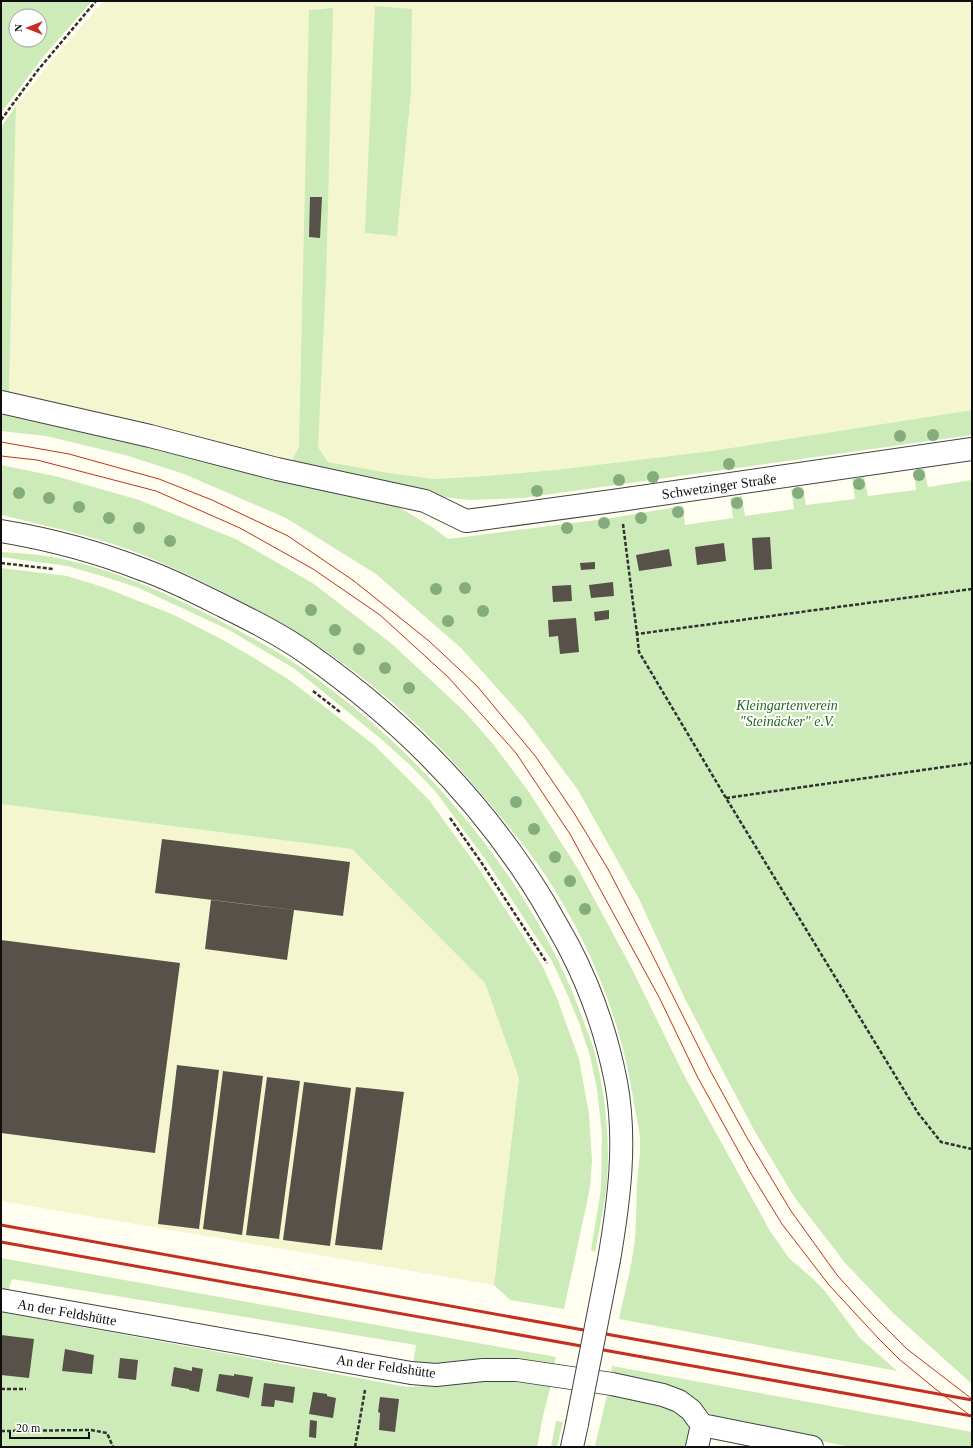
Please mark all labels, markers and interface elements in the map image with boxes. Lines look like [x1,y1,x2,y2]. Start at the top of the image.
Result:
north arrow [8,8,48,48]
text: N [12,24,24,32]
street label: Schwetzinger Straße [661,471,777,502]
park label: Kleingartenverein "Steinäcker" e.V. [735,698,838,729]
street label: An der Feldshütte [16,1296,118,1329]
street label: An der Feldshütte [335,1352,437,1381]
scale bar [10,1414,89,1440]
text: 20 m [16,1421,41,1435]

